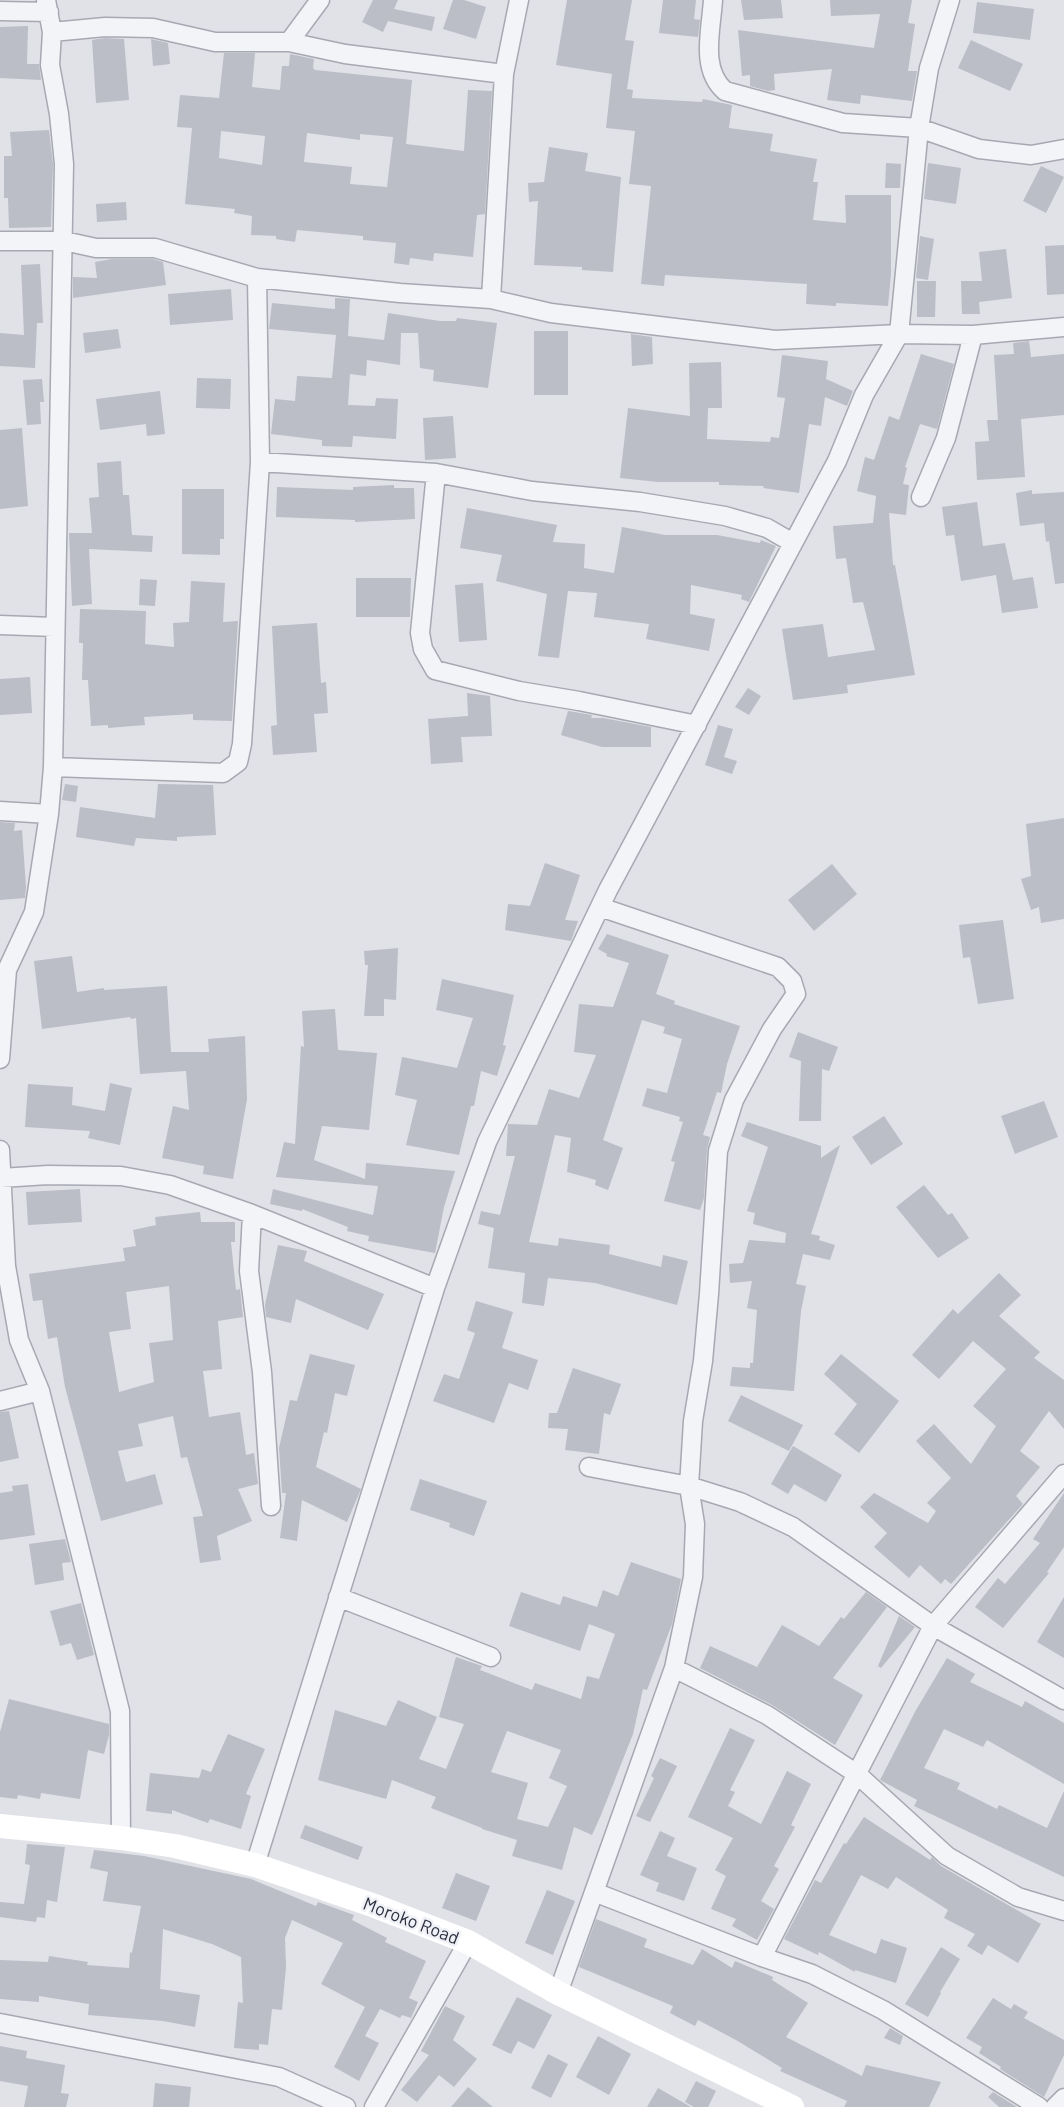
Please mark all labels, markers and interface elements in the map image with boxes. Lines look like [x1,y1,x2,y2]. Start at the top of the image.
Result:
street label: Moroko Road [360,1892,462,1948]

